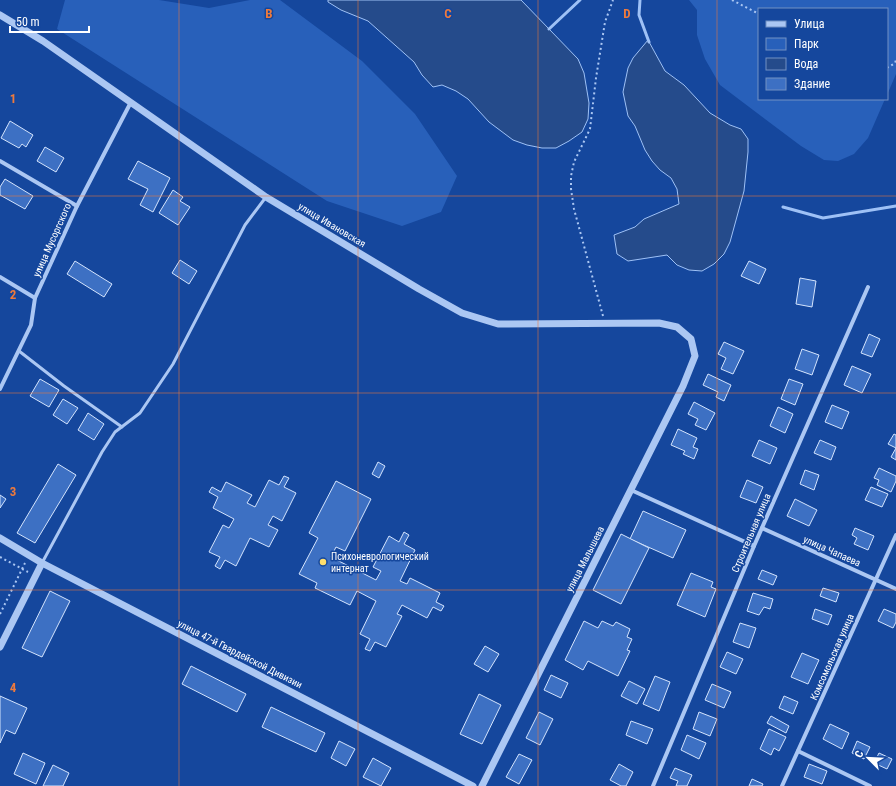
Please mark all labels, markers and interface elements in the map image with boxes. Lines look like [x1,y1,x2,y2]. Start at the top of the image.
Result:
text: B [265,6,273,21]
text: C [444,6,452,21]
text: D [623,6,631,21]
scale bar [10,8,89,34]
legend [758,8,888,100]
text: 50 m [16,15,40,29]
text: Улица [794,17,825,31]
text: Парк [794,37,819,51]
text: Вода [794,57,819,71]
text: Здание [794,77,831,91]
text: 1 [10,91,16,106]
street label: улица Ивановская [296,201,368,250]
street label: улица Мусоргского [31,202,73,278]
text: 2 [10,287,17,302]
text: 3 [10,484,16,499]
street label: Строительная улица [729,492,773,574]
street label: улица Малышева [564,524,606,594]
street label: улица Чапаева [802,533,863,569]
place label: Психоневрологический интернат [331,551,429,574]
marker: Психоневрологический интернат [318,557,328,567]
street label: Комсомольская улица [808,612,856,702]
street label: улица 47-й Гвардейской Дивизии [176,618,304,690]
text: 4 [10,680,17,695]
north arrow [848,738,888,778]
text: С [852,749,867,760]

